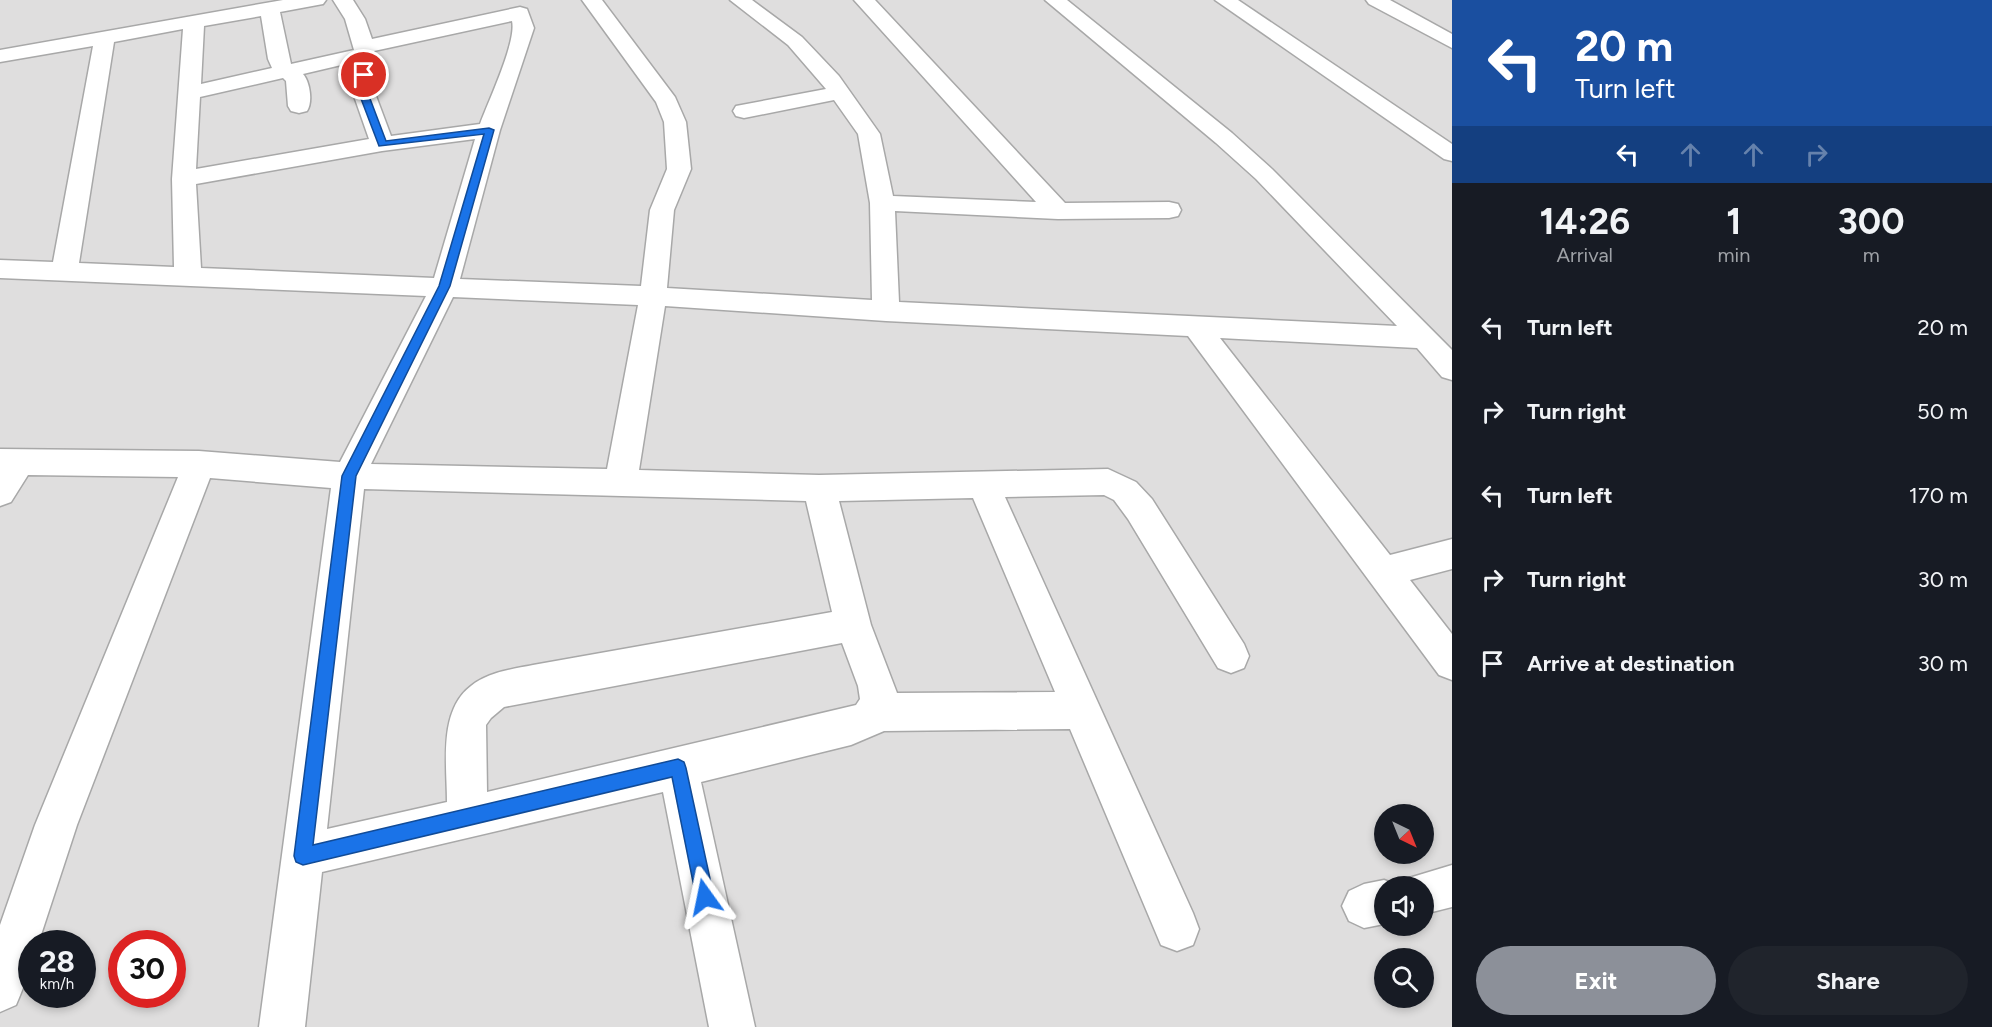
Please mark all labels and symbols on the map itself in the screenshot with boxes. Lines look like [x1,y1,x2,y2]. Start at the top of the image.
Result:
pin [338,49,389,100]
north arrow [1374,804,1434,864]
position arrow [673,865,737,929]
speed limit sign: 30 [108,930,186,1008]

